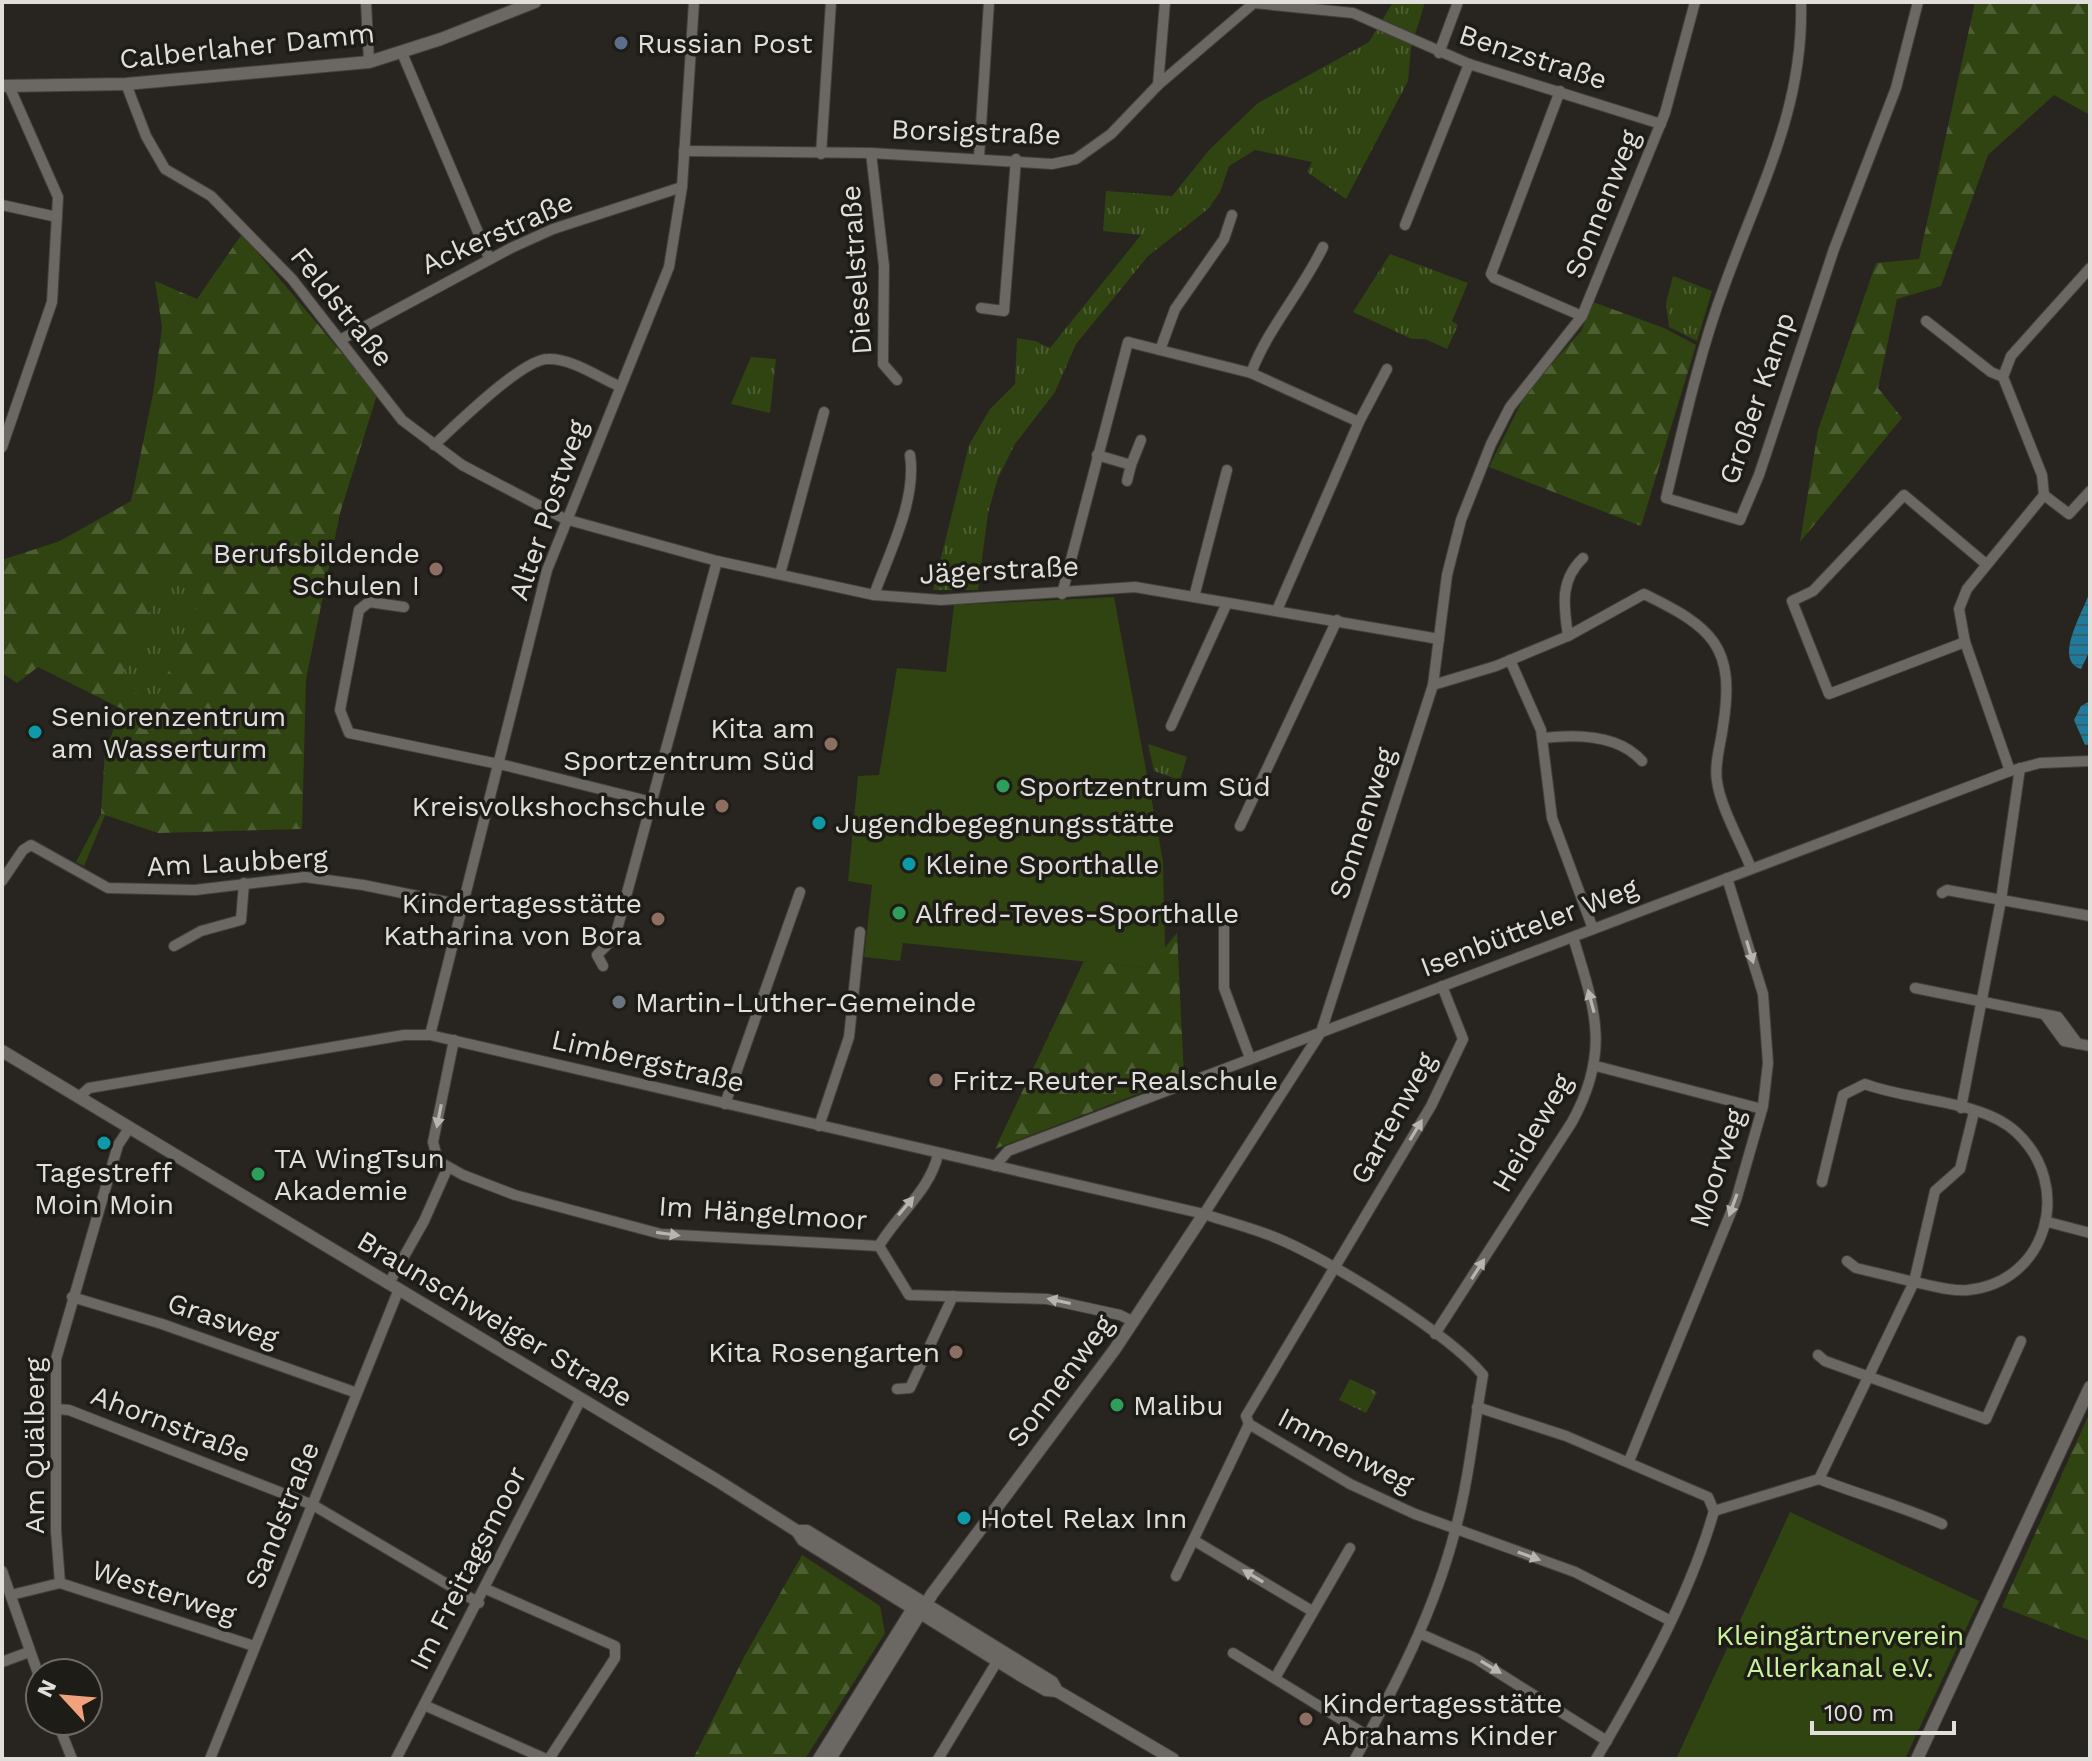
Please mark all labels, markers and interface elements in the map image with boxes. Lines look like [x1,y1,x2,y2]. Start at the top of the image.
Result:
street label: Calberlaher Damm [118,16,376,76]
street label: Benzstraße [1455,18,1611,96]
place label: Russian Post [637,27,813,60]
marker: Russian Post [612,34,630,52]
street label: Borsigstraße [891,113,1061,151]
street label: Sonnenweg [1557,125,1647,283]
street label: Dieselstraße [834,184,878,356]
street label: Ackerstraße [416,185,578,281]
street label: Feldstraße [284,240,400,374]
street label: Großer Kamp [1712,308,1802,488]
street label: Alter Postweg [502,415,594,605]
place label: Berufsbildende Schulen I [213,537,420,602]
street label: Jägerstraße [918,549,1080,591]
marker: Berufsbildende Schulen I [427,560,445,578]
place label: Seniorenzentrum am Wasserturm [51,700,286,765]
place label: Kita am Sportzentrum Süd [563,712,815,777]
marker: Seniorenzentrum am Wasserturm [26,723,44,741]
marker: Kita am Sportzentrum Süd [822,735,840,753]
street label: Sonnenweg [1322,743,1402,903]
place label: Sportzentrum Süd [1019,770,1271,803]
marker: Sportzentrum Süd [994,777,1012,795]
place label: Kreisvolkshochschule [411,790,706,823]
marker: Kreisvolkshochschule [713,797,731,815]
place label: Jugendbegegnungsstätte [835,807,1175,840]
marker: Jugendbegegnungsstätte [810,814,828,832]
street label: Am Laubberg [146,841,329,883]
place label: Kleine Sporthalle [925,848,1160,881]
marker: Kleine Sporthalle [900,855,918,873]
street label: Isenbütteler Weg [1416,870,1643,984]
place label: Kindertagesstätte Katharina von Bora [383,887,642,952]
place label: Alfred-Teves-Sporthalle [915,897,1239,930]
marker: Alfred-Teves-Sporthalle [890,904,908,922]
marker: Kindertagesstätte Katharina von Bora [649,910,667,928]
one-way arrow [1744,941,1757,965]
place label: Martin-Luther-Gemeinde [635,986,976,1019]
one-way arrow [1585,988,1597,1013]
marker: Martin-Luther-Gemeinde [610,993,628,1011]
street label: Limbergstraße [548,1023,748,1099]
street label: Gartenweg [1343,1046,1443,1190]
place label: Fritz-Reuter-Realschule [952,1064,1278,1097]
street label: Heideweg [1485,1068,1579,1198]
marker: Fritz-Reuter-Realschule [927,1071,945,1089]
one-way arrow [432,1104,444,1129]
street label: Moorweg [1682,1104,1752,1231]
one-way arrow [1409,1119,1423,1141]
marker: Tagestreff Moin Moin [95,1134,113,1152]
place label: TA WingTsun Akademie [274,1142,445,1207]
place label: Tagestreff Moin Moin [34,1156,174,1221]
marker: TA WingTsun Akademie [249,1165,267,1183]
street label: Im Hängelmoor [657,1189,869,1237]
one-way arrow [1727,1194,1739,1218]
one-way arrow [897,1197,914,1217]
street label: Braunschweiger Straße [351,1224,639,1414]
one-way arrow [656,1228,681,1241]
one-way arrow [1470,1258,1485,1279]
street label: Grasweg [163,1286,283,1354]
one-way arrow [1046,1294,1071,1307]
street label: Sonnenweg [1000,1308,1120,1454]
place label: Kita Rosengarten [708,1336,940,1369]
marker: Kita Rosengarten [947,1343,965,1361]
street label: Am Quälberg [18,1358,51,1534]
street label: Ahornstraße [87,1378,255,1470]
place label: Malibu [1133,1389,1223,1422]
marker: Malibu [1108,1396,1126,1414]
street label: Immenweg [1273,1401,1420,1500]
street label: Sandstraße [238,1437,326,1593]
street label: Im Freitagsmoor [402,1461,534,1675]
place label: Hotel Relax Inn [980,1502,1187,1535]
marker: Hotel Relax Inn [955,1509,973,1527]
one-way arrow [1517,1550,1541,1562]
street label: Westerweg [87,1553,241,1631]
one-way arrow [1242,1569,1264,1583]
park label: Kleingärtnerverein Allerkanal e.V. [1716,1619,1964,1684]
north arrow [24,1657,104,1737]
one-way arrow [1480,1660,1502,1674]
text: N [32,1676,61,1701]
scale bar [1812,1685,1954,1735]
place label: Kindertagesstätte Abrahams Kinder [1322,1687,1562,1752]
text: 100 m [1824,1699,1894,1727]
marker: Kindertagesstätte Abrahams Kinder [1297,1710,1315,1728]

